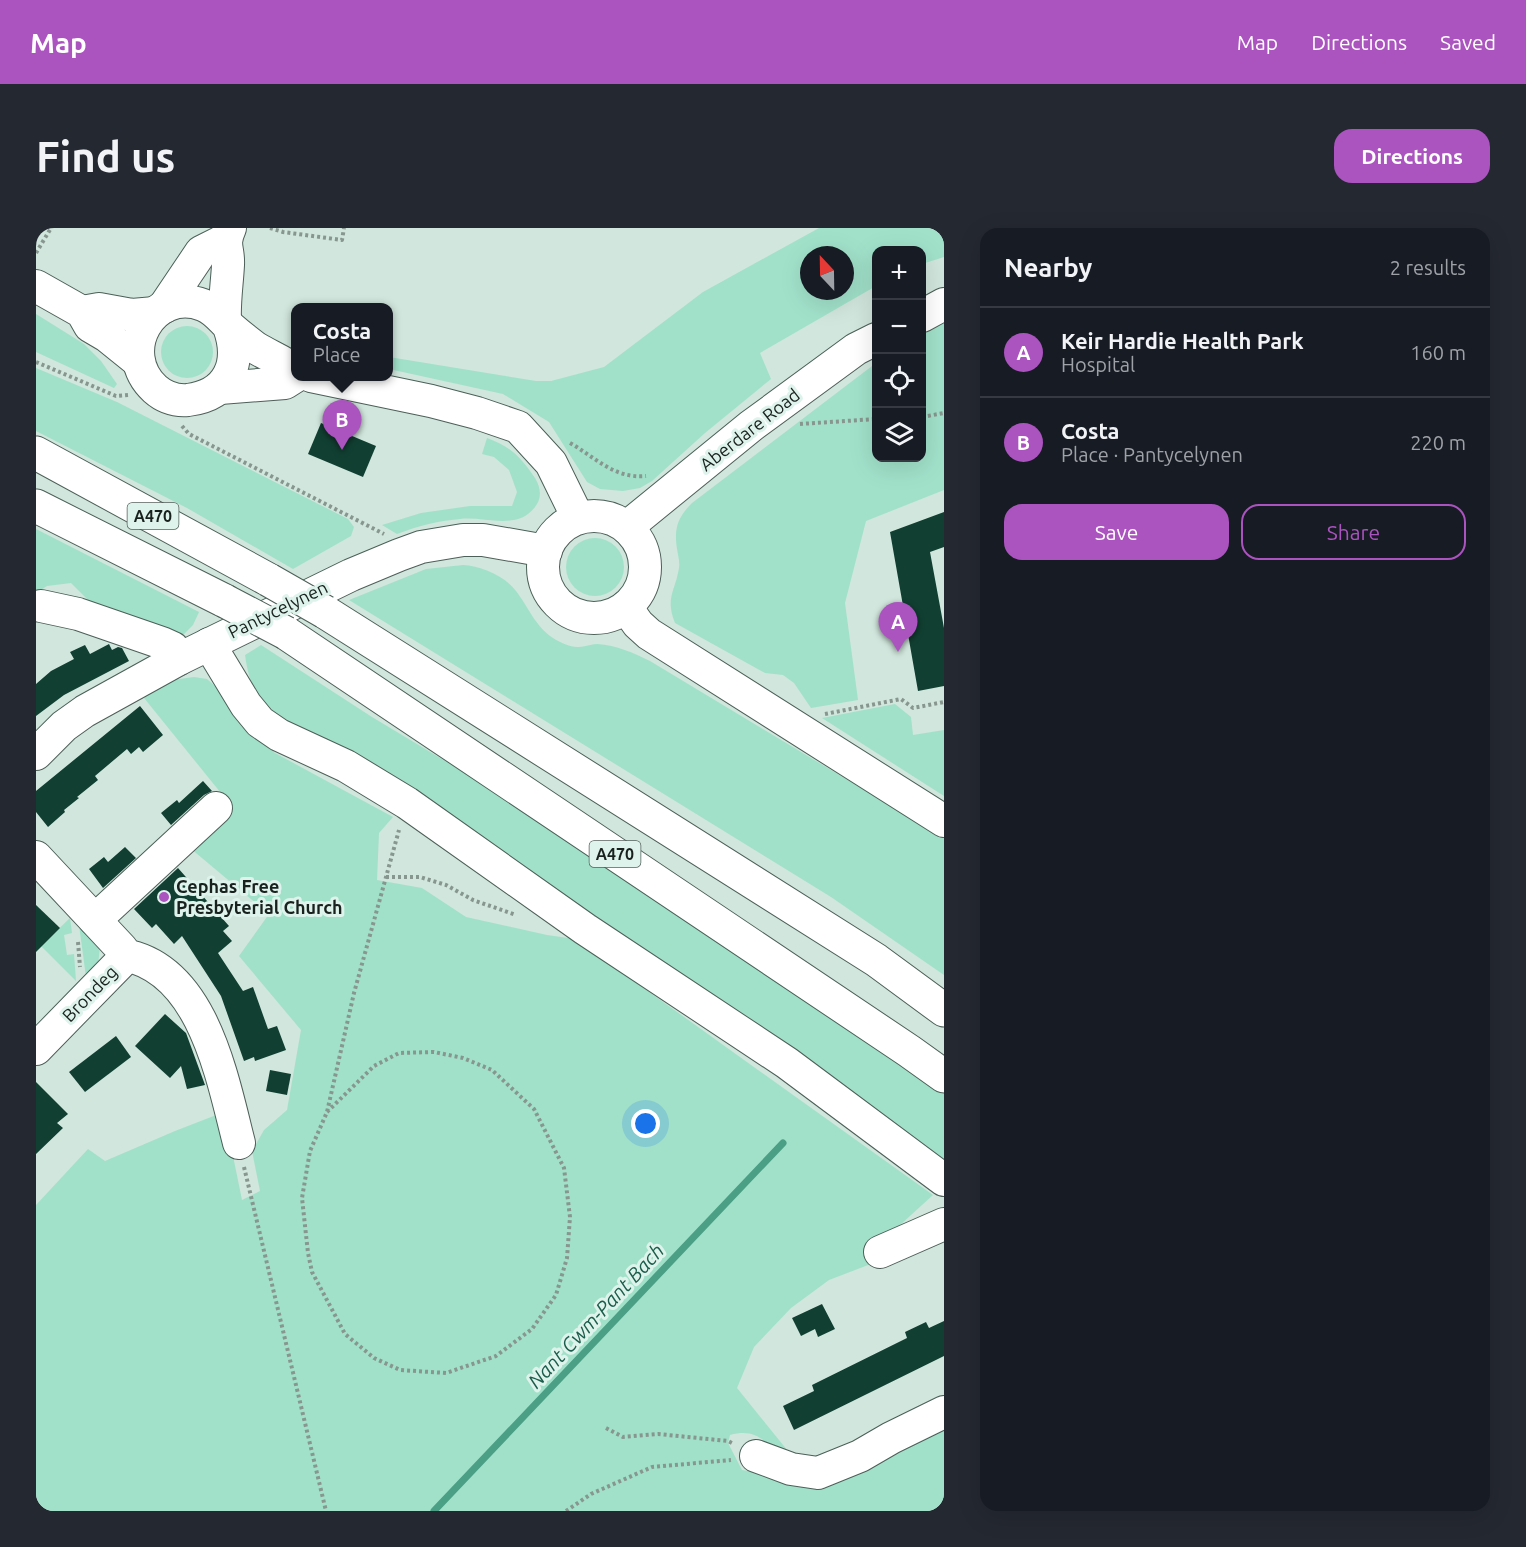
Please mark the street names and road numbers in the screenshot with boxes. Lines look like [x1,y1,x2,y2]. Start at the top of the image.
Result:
street label: Aberdare Road [696,384,803,474]
road number: A470 [128,503,178,529]
street label: Pantycelynen [225,576,330,642]
road number: A470 [590,841,640,867]
street label: Brondeg [58,961,121,1025]

